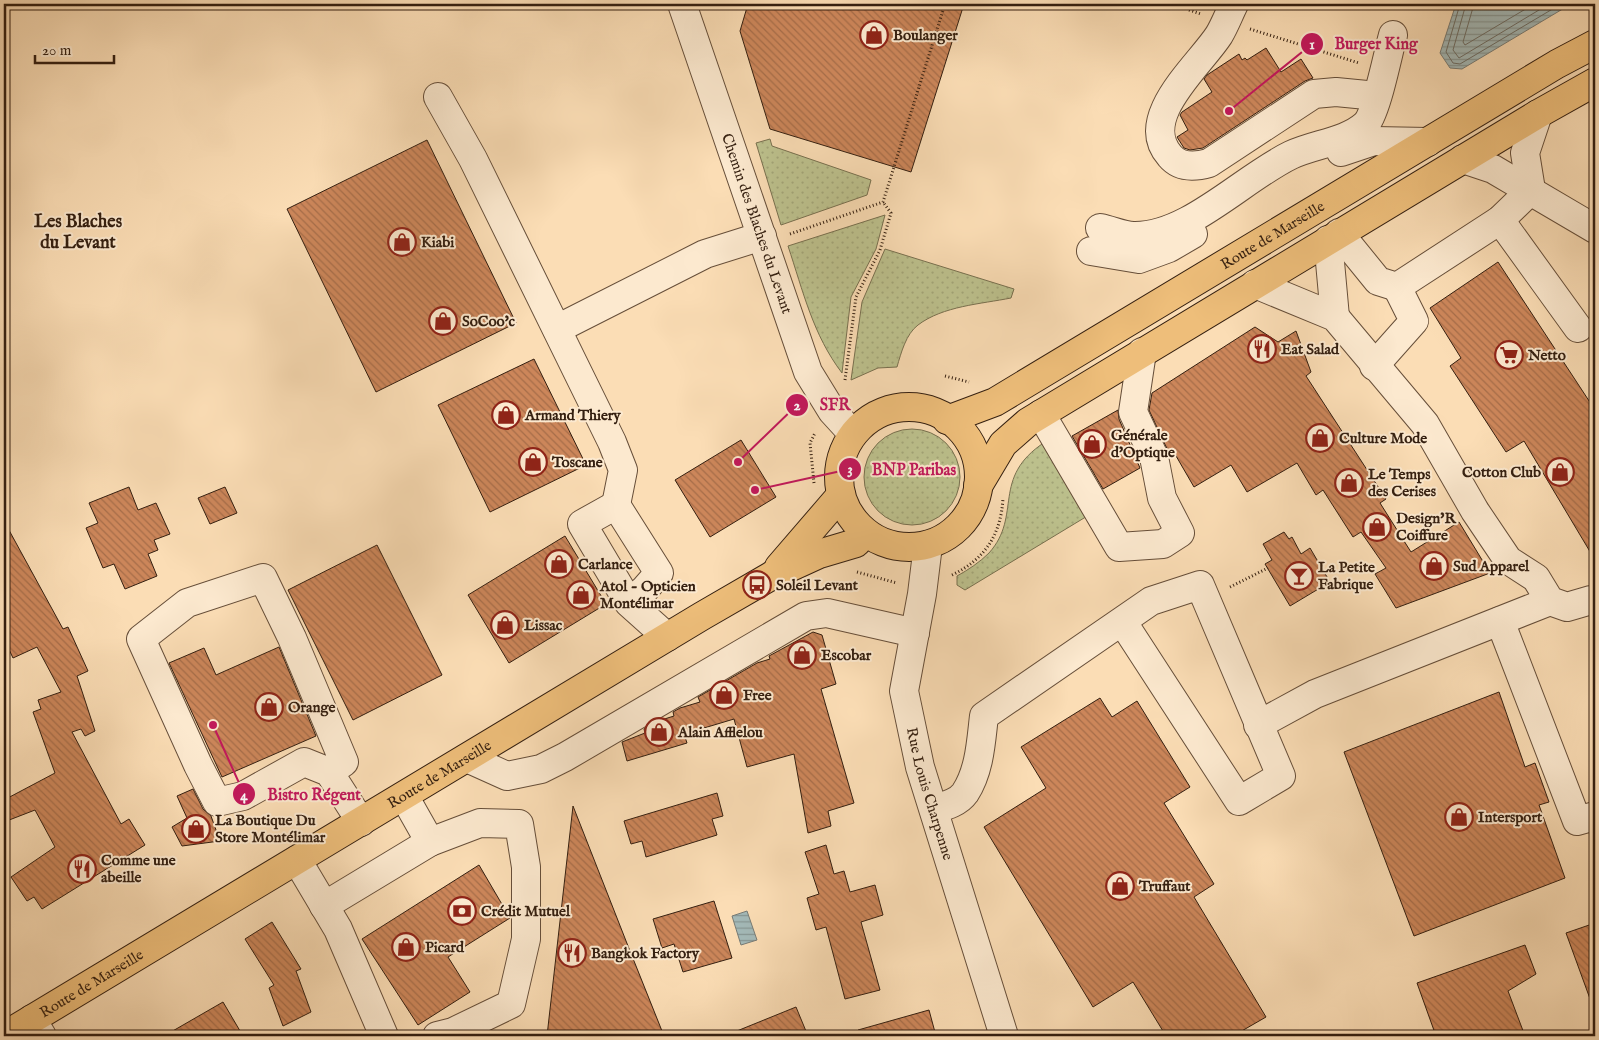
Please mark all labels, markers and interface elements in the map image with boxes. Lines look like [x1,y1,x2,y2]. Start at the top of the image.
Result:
shop icon: Boulanger [859,20,889,50]
place label: Boulanger [893,26,958,45]
callout: Burger King [1300,28,1428,59]
scale bar [35,32,114,64]
text: 1 [1309,35,1315,54]
text: Burger King [1334,35,1419,55]
text: 20 m [42,41,72,60]
street label: Chemin des Blaches du Levant [718,131,797,316]
street label: Route de Marseille [1217,197,1328,274]
district label: Les Blaches du Levant [34,211,123,255]
shop icon: Kiabi [387,227,417,257]
place label: Kiabi [421,233,454,252]
shop icon: SoCoo'c [428,306,458,336]
place label: SoCoo'c [462,312,516,331]
restaurant icon: Eat Salad [1247,334,1277,364]
place label: Eat Salad [1281,340,1340,359]
supermarket icon: Netto [1494,340,1524,370]
place label: Netto [1527,346,1566,365]
callout: SFR [785,389,860,420]
text: 2 [793,396,801,415]
text: SFR [820,396,851,416]
shop icon: Armand Thiery [491,400,521,430]
place label: Armand Thiery [524,406,621,425]
shop icon: Culture Mode [1305,423,1335,453]
place label: Générale d'Optique [1111,426,1175,462]
shop icon: Générale d'Optique [1077,429,1107,459]
place label: Culture Mode [1339,429,1427,448]
shop icon: Toscane [518,447,548,477]
place label: Toscane [551,453,603,472]
callout: BNP Paribas [837,454,967,485]
shop icon: Cotton Club [1545,457,1575,487]
text: 3 [847,460,853,479]
text: BNP Paribas [872,461,957,481]
place label: Cotton Club [1462,463,1541,482]
place label: Le Temps des Cerises [1368,465,1437,501]
shop icon: Le Temps des Cerises [1334,468,1364,498]
place label: Design'R Coiffure [1396,509,1457,545]
shop icon: Design'R Coiffure [1362,512,1392,542]
shop icon: Carlance [544,549,574,579]
shop icon: Sud Apparel [1419,551,1449,581]
place label: Carlance [578,555,633,574]
place label: Sud Apparel [1453,557,1530,576]
place label: La Petite Fabrique [1318,558,1375,594]
bar icon: La Petite Fabrique [1284,561,1314,591]
bus stop icon: Soleil Levant [742,570,772,600]
place label: Soleil Levant [776,576,859,595]
place label: Atol - Opticien Montélimar [599,577,696,613]
shop icon: Atol - Opticien Montélimar [566,580,596,610]
shop icon: Lissac [490,610,520,640]
place label: Lissac [524,616,563,635]
shop icon: Escobar [787,640,817,670]
place label: Escobar [821,646,872,665]
shop icon: Free [709,680,739,710]
place label: Free [743,686,772,705]
shop icon: Orange [254,692,284,722]
place label: Orange [288,698,336,717]
shop icon: Alain Afflelou [644,717,674,747]
place label: Alain Afflelou [677,723,763,742]
street label: Rue Louis Charpenne [902,726,958,862]
street label: Route de Marseille [384,735,495,813]
callout: Bistro Régent [232,779,370,810]
text: 4 [240,786,248,805]
text: Bistro Régent [267,786,361,806]
shop icon: Intersport [1444,802,1474,832]
place label: Intersport [1478,808,1543,827]
place label: La Boutique Du Store Montélimar [215,811,326,847]
shop icon: La Boutique Du Store Montélimar [181,814,211,844]
place label: Comme une abeille [101,851,176,887]
restaurant icon: Comme une abeille [67,854,97,884]
shop icon: Truffaut [1105,871,1135,901]
place label: Truffaut [1138,877,1191,896]
bank icon: Crédit Mutuel [447,896,477,926]
place label: Crédit Mutuel [481,902,571,921]
shop icon: Picard [391,932,421,962]
place label: Picard [425,938,465,957]
restaurant icon: Bangkok Factory [557,938,587,968]
place label: Bangkok Factory [591,944,700,963]
street label: Route de Marseille [36,945,147,1022]

